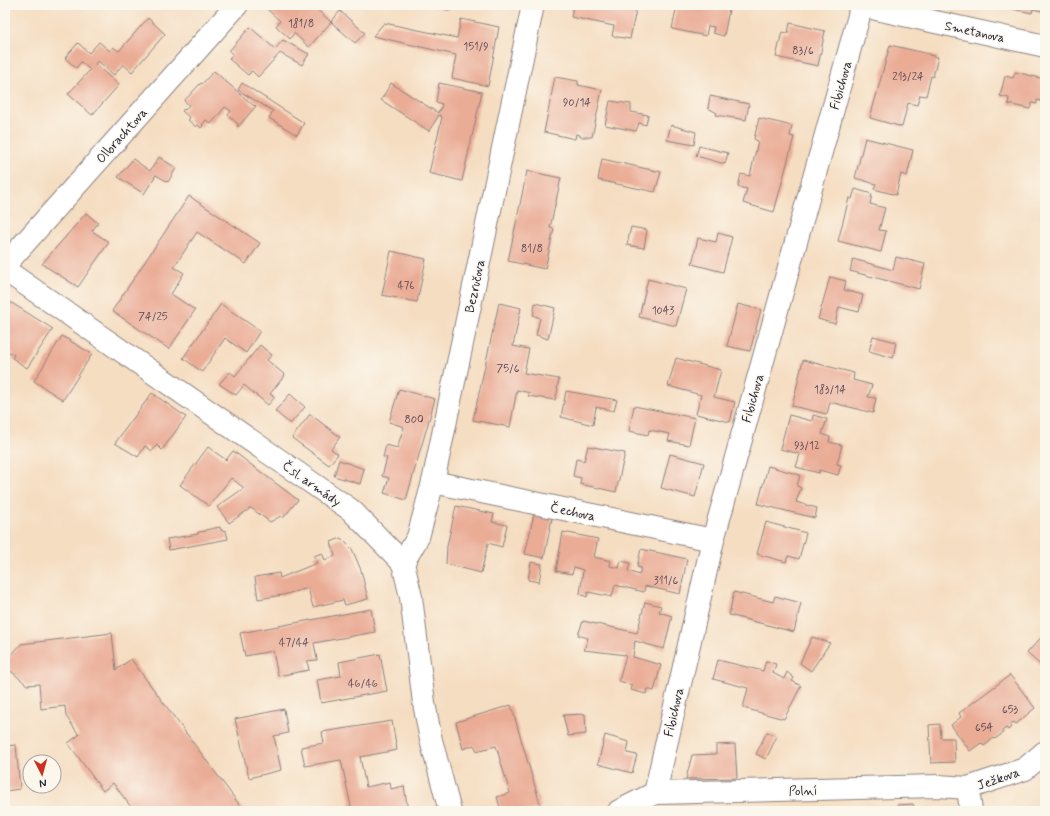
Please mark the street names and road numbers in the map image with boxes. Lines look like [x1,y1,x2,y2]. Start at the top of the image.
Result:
street label: Smetanova [943,18,1007,47]
street label: Fibichova [826,59,857,112]
street label: Olbrachtova [93,104,152,167]
street label: Bezručova [462,258,489,315]
street label: Fibichova [738,372,769,425]
street label: Čsl. armády [278,457,345,511]
street label: Čechova [549,498,597,526]
street label: Fibichova [661,686,688,739]
street label: Ježkova [975,764,1022,795]
street label: Polní [789,783,818,800]

